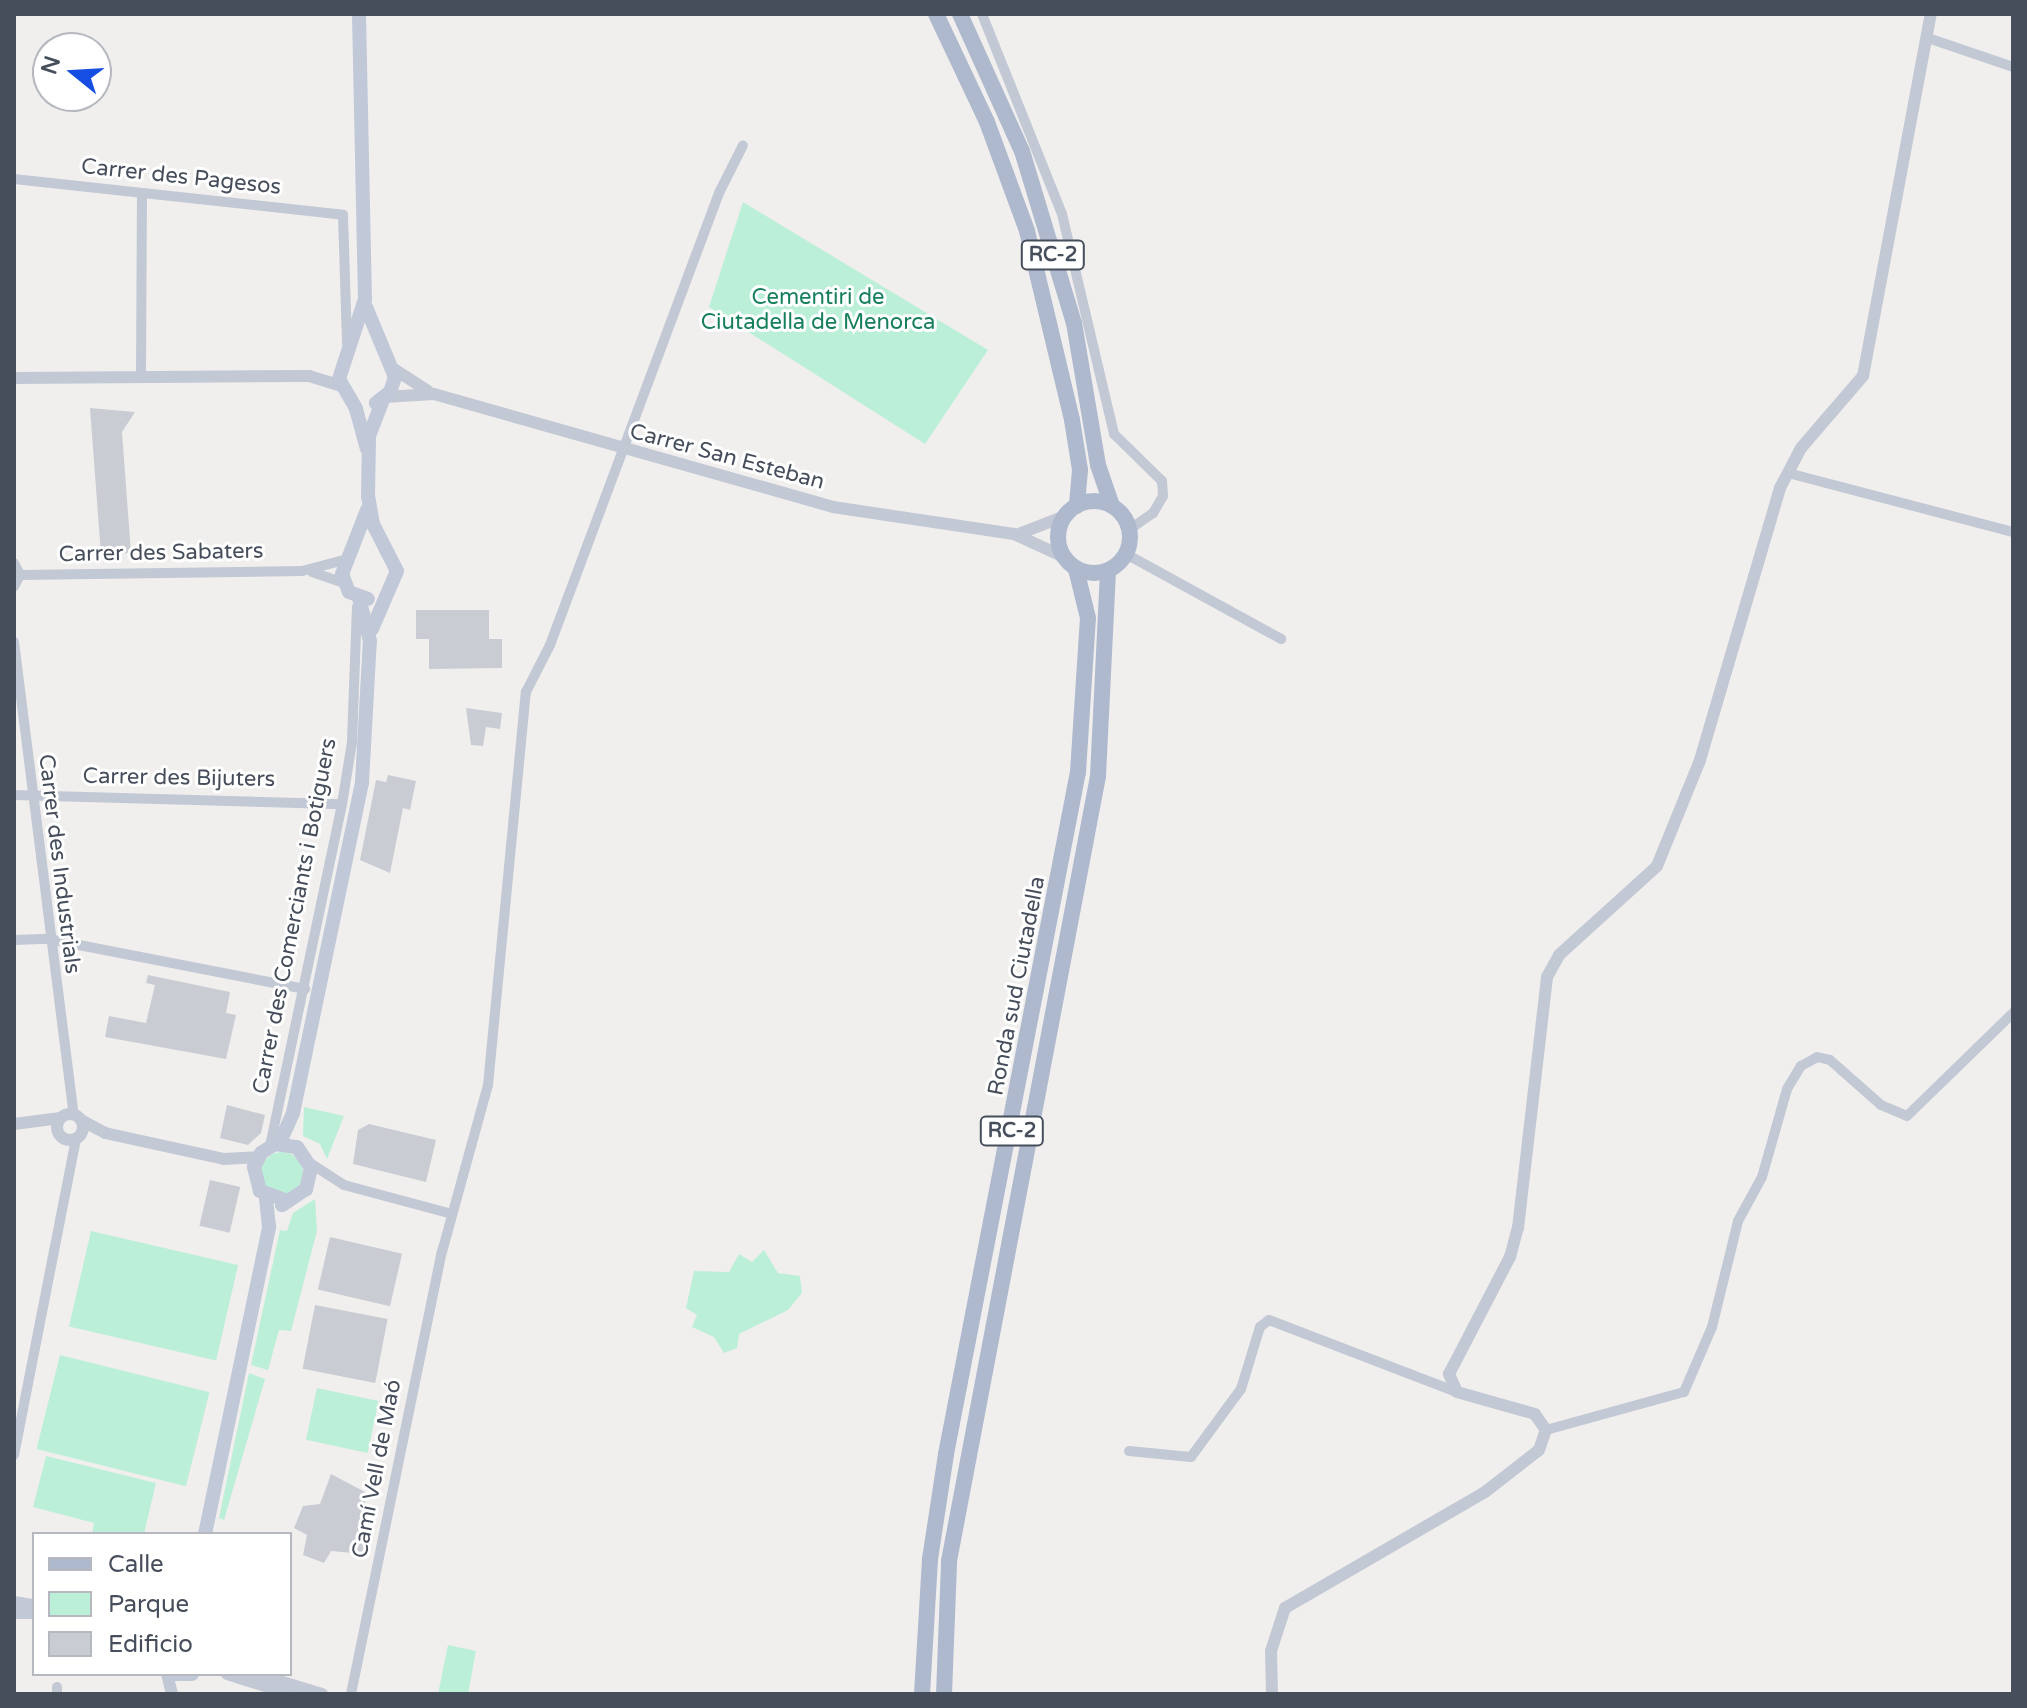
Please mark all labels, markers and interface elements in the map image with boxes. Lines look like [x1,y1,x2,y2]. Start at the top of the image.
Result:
north arrow [32,32,112,112]
text: N [36,53,66,78]
street label: Carrer des Pagesos [80,153,282,201]
road number: RC-2 [1019,239,1087,271]
park label: Cementiri de Ciutadella de Menorca [701,284,935,336]
street label: Carrer San Esteban [627,418,827,496]
street label: Carrer des Sabaters [58,538,264,568]
street label: Carrer des Comerciants i Botiguers [248,736,342,1096]
street label: Carrer des Industrials [32,753,86,975]
street label: Carrer des Bijuters [82,763,276,793]
street label: Ronda sud Ciutadella [983,874,1051,1098]
road number: RC-2 [978,1115,1046,1147]
street label: Camí Vell de Maó [347,1378,407,1560]
legend [32,1532,292,1676]
text: Calle [108,1550,164,1579]
text: Parque [108,1590,189,1619]
text: Edificio [108,1630,193,1659]

